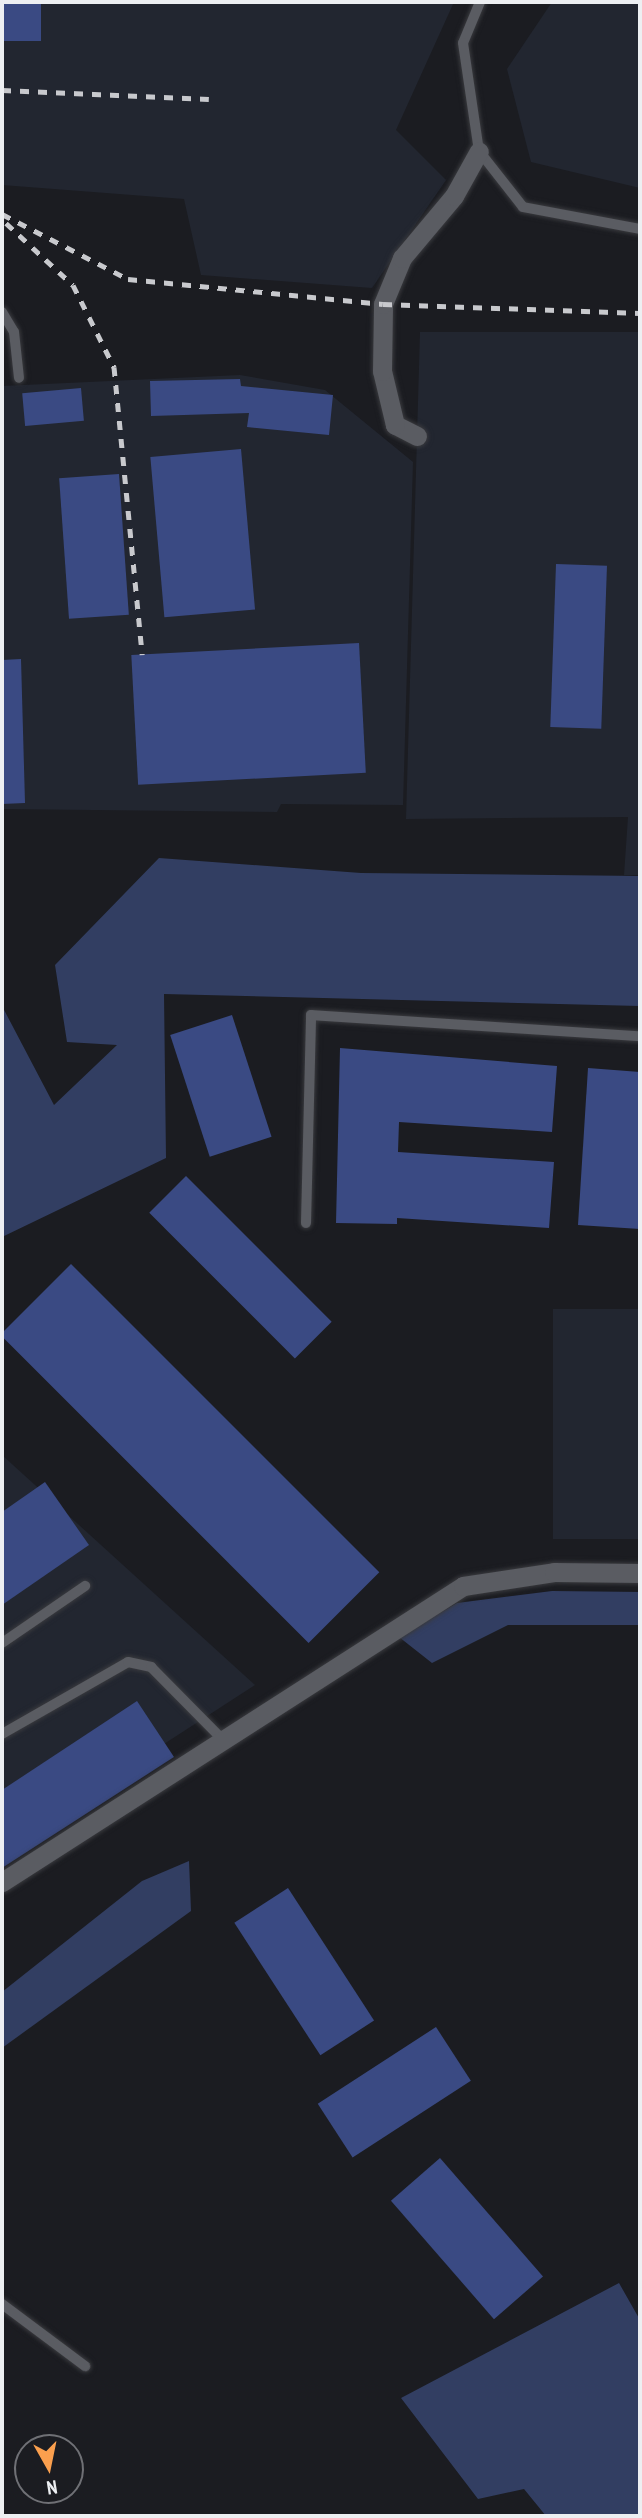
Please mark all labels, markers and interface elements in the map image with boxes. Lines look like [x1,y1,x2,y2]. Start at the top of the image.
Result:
north arrow [14,2434,84,2504]
text: N [45,2475,59,2500]

